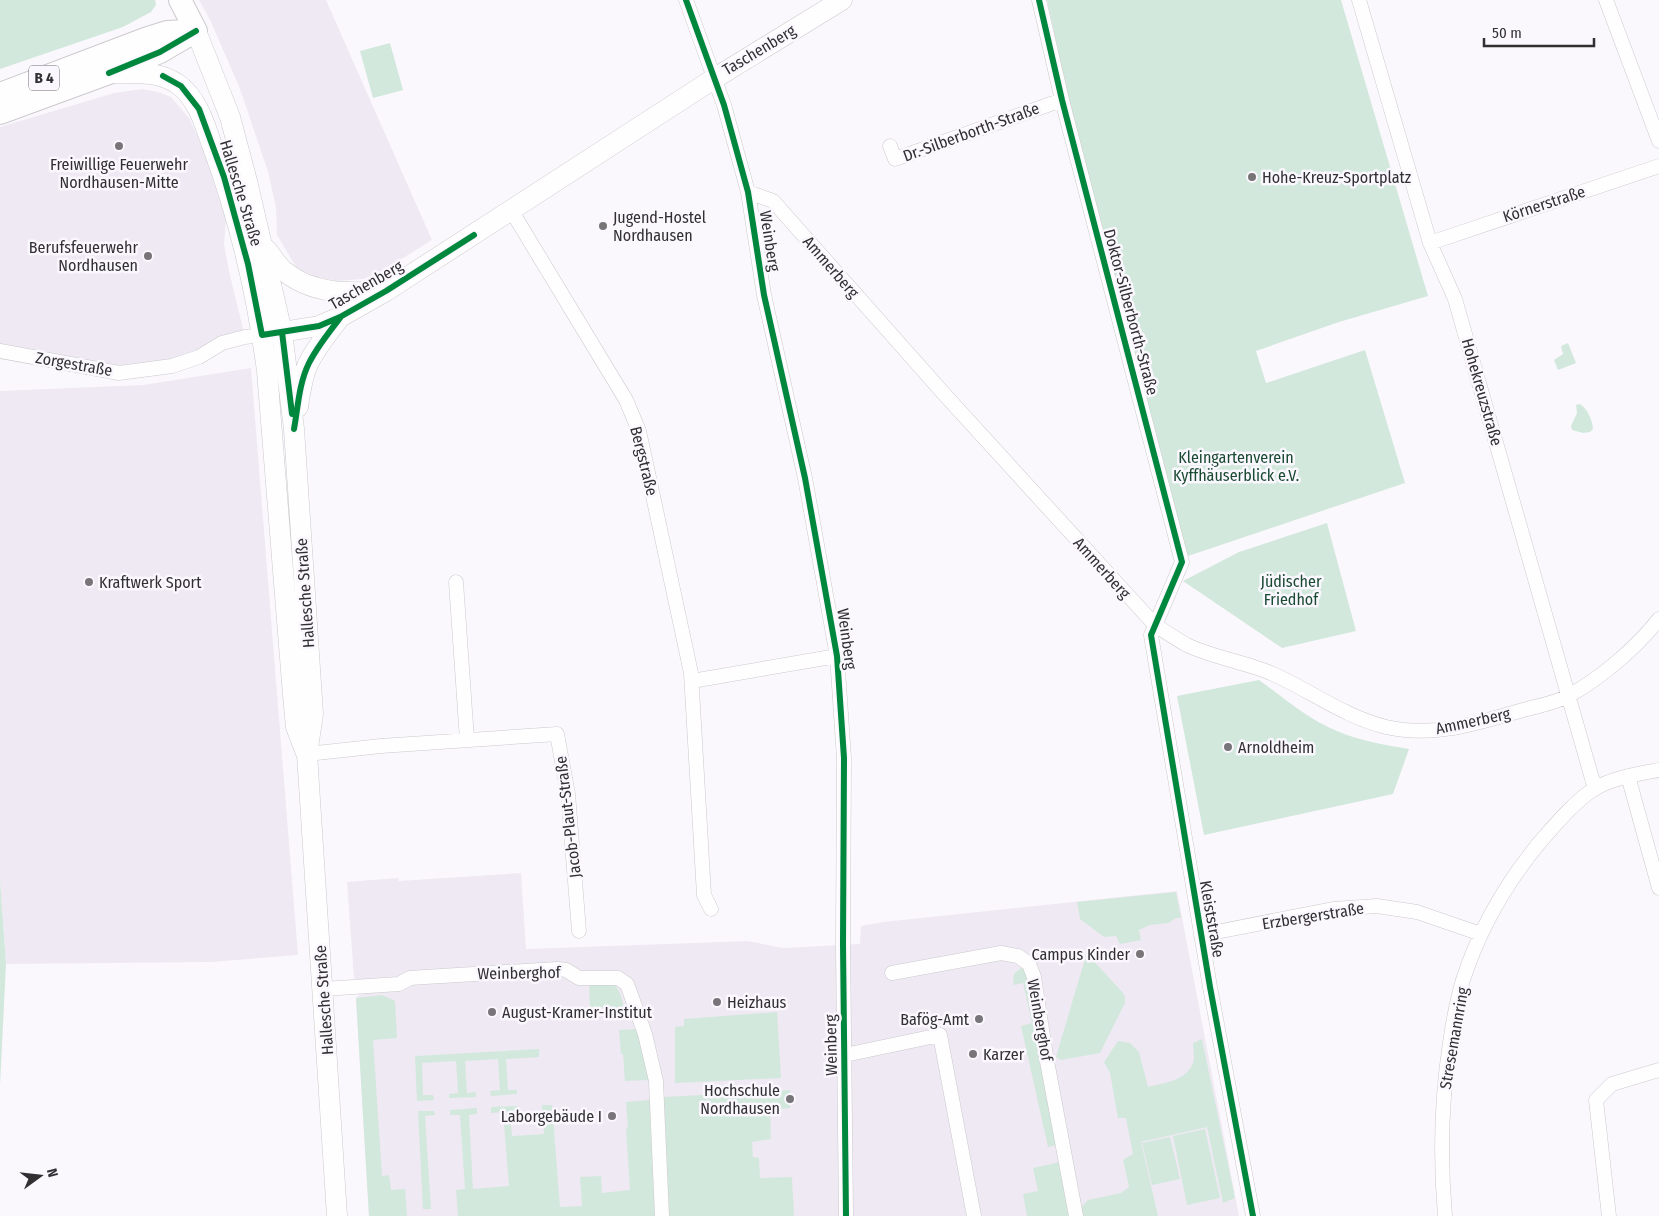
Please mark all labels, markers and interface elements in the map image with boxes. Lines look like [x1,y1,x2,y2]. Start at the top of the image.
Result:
scale bar [1484,15,1594,47]
street label: Taschenberg [719,20,799,79]
text: 50 m [1492,24,1522,42]
road number: B 4 [29,66,59,90]
street label: Dr.-Silberborth-Straße [900,98,1042,165]
street label: Hallesche Straße [216,138,266,248]
marker: Freiwillige Feuerwehr Nordhausen-Mitte [113,140,125,152]
place label: Freiwillige Feuerwehr Nordhausen-Mitte [50,155,188,192]
place label: Hohe-Kreuz-Sportplatz [1262,168,1411,187]
marker: Hohe-Kreuz-Sportplatz [1246,171,1258,183]
street label: Körnerstraße [1500,182,1588,226]
place label: Jugend-Hostel Nordhausen [613,208,706,245]
street label: Weinberg [756,209,784,273]
marker: Jugend-Hostel Nordhausen [597,220,609,232]
street label: Doktor-Silberborth-Straße [1100,227,1162,397]
street label: Ammerberg [799,232,863,302]
place label: Berufsfeuerwehr Nordhausen [29,238,138,275]
marker: Berufsfeuerwehr Nordhausen [142,250,154,262]
street label: Taschenberg [326,256,407,314]
street label: Hohekreuzstraße [1458,336,1506,448]
street label: Zorgestraße [34,348,114,380]
street label: Bergstraße [626,424,662,498]
park label: Kleingartenverein Kyffhäuserblick e.V. [1173,448,1299,485]
street label: Ammerberg [1070,533,1135,603]
street label: Hallesche Straße [292,537,318,649]
park label: Jüdischer Friedhof [1261,572,1322,609]
place label: Kraftwerk Sport [99,573,202,592]
marker: Kraftwerk Sport [83,576,95,588]
street label: Weinberg [833,607,861,671]
street label: Ammerberg [1434,704,1513,738]
place label: Arnoldheim [1238,738,1314,757]
marker: Arnoldheim [1222,741,1234,753]
street label: Jacob-Plaut-Straße [551,755,585,879]
street label: Kleiststraße [1196,879,1228,959]
street label: Erzbergerstraße [1261,899,1365,933]
street label: Hallesche Straße [311,944,337,1056]
place label: Campus Kinder [1031,945,1130,964]
marker: Campus Kinder [1134,948,1146,960]
street label: Weinberghof [477,963,562,983]
street label: Weinberghof [1023,977,1057,1064]
street label: Stresemannring [1436,985,1472,1091]
place label: Heizhaus [727,993,787,1012]
marker: Heizhaus [711,996,723,1008]
place label: August-Kramer-Institut [502,1003,653,1022]
marker: August-Kramer-Institut [486,1006,498,1018]
place label: Bafög-Amt [900,1010,970,1029]
marker: Bafög-Amt [973,1013,985,1025]
street label: Weinberg [821,1014,841,1076]
place label: Karzer [983,1045,1025,1064]
marker: Karzer [967,1048,979,1060]
place label: Hochschule Nordhausen [700,1081,780,1118]
marker: Hochschule Nordhausen [784,1093,796,1105]
place label: Laborgebäude I [501,1107,602,1126]
marker: Laborgebäude I [606,1110,618,1122]
north arrow [15,1151,65,1201]
text: N [43,1167,61,1179]

